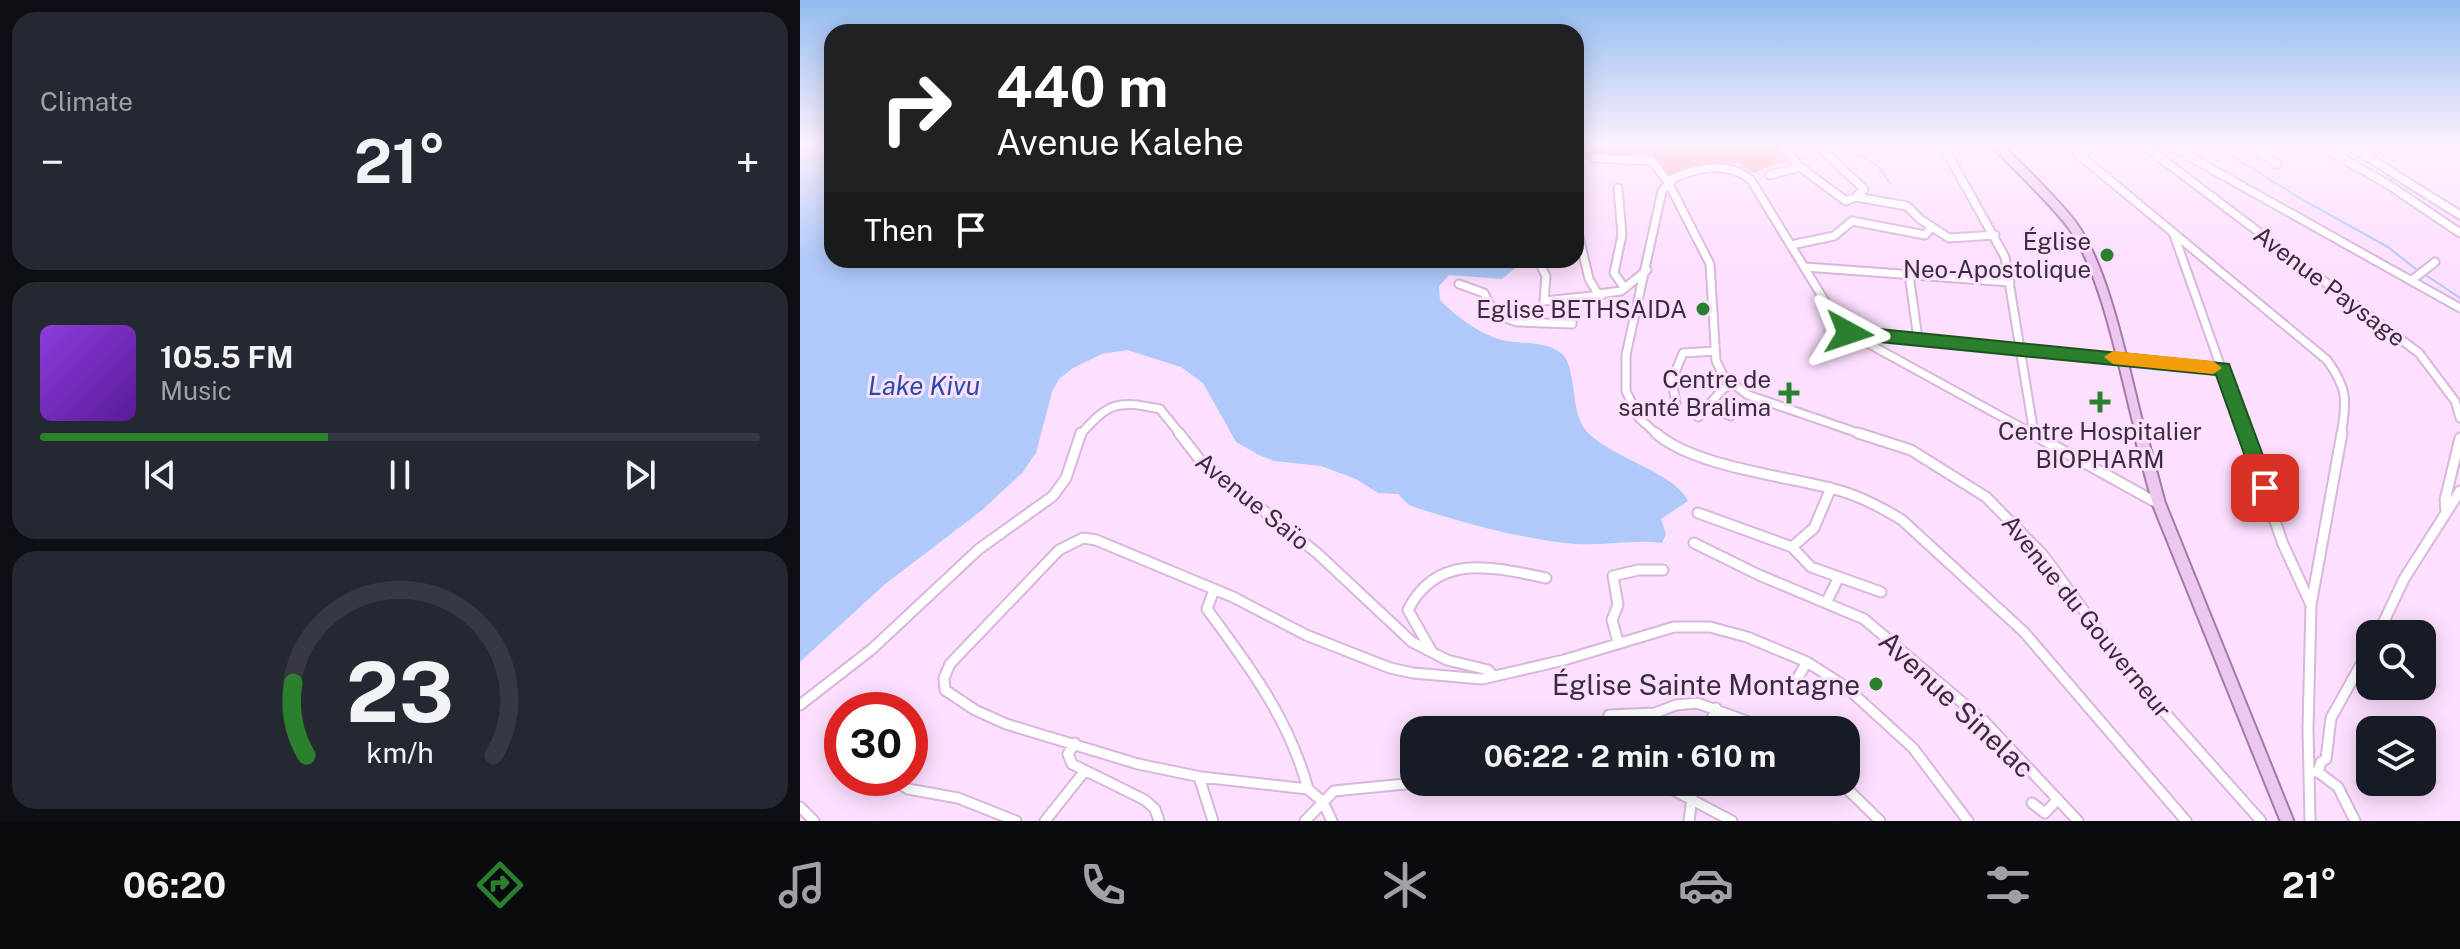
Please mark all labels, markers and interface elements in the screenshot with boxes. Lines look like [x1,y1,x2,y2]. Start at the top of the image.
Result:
text: 440 m [996,54,1168,120]
icon: right [864,56,968,160]
text: Climate [40,86,133,117]
text: Avenue Kalehe [996,121,1244,163]
text: 21° [354,126,446,197]
text: − [40,136,64,188]
text: + [736,136,760,188]
icon: arrive [949,208,993,252]
text: Then [864,212,933,248]
street label: Avenue Paysage [2249,220,2411,352]
place label: Église Neo-Apostolique [1903,227,2091,283]
marker: Église Neo-Apostolique [2098,246,2116,264]
position arrow [1807,291,1891,375]
place label: Eglise BETHSAIDA [1476,295,1687,323]
marker: Eglise BETHSAIDA [1694,300,1712,318]
text: 105.5 FM [160,339,293,375]
place label: Centre de santé Bralima [1618,365,1771,421]
water label: Lake Kivu [868,370,980,401]
text: Music [160,375,232,406]
marker: Centre de santé Bralima [1778,382,1800,404]
marker: Centre Hospitalier BIOPHARM [2089,391,2111,413]
place label: Centre Hospitalier BIOPHARM [1998,417,2202,473]
street label: Avenue Saïo [1190,447,1316,555]
icon: previous [138,453,182,497]
icon: pause [378,453,422,497]
icon: next [618,453,662,497]
pin [2231,454,2299,522]
icon: arrive [2243,466,2287,510]
street label: Avenue du Gouverneur [1997,509,2177,723]
map controls [2356,620,2436,796]
button: search [2356,620,2436,700]
street label: Avenue Sinelac [1873,624,2041,784]
text: 23 [346,643,454,741]
place label: Église Sainte Montagne [1552,668,1860,701]
marker: Église Sainte Montagne [1867,675,1885,693]
speed limit sign: 30 [824,692,928,796]
button: layers [2356,716,2436,796]
text: km/h [366,736,434,769]
text: 06:22 · 2 min · 610 m [1484,738,1776,774]
icon: directions [472,857,528,913]
icon: music [774,857,830,913]
icon: phone [1075,857,1131,913]
icon: climate [1377,857,1433,913]
icon: car [1678,857,1734,913]
icon: filters [1980,857,2036,913]
text: 06:20 [123,864,226,906]
text: 21° [2282,864,2337,906]

